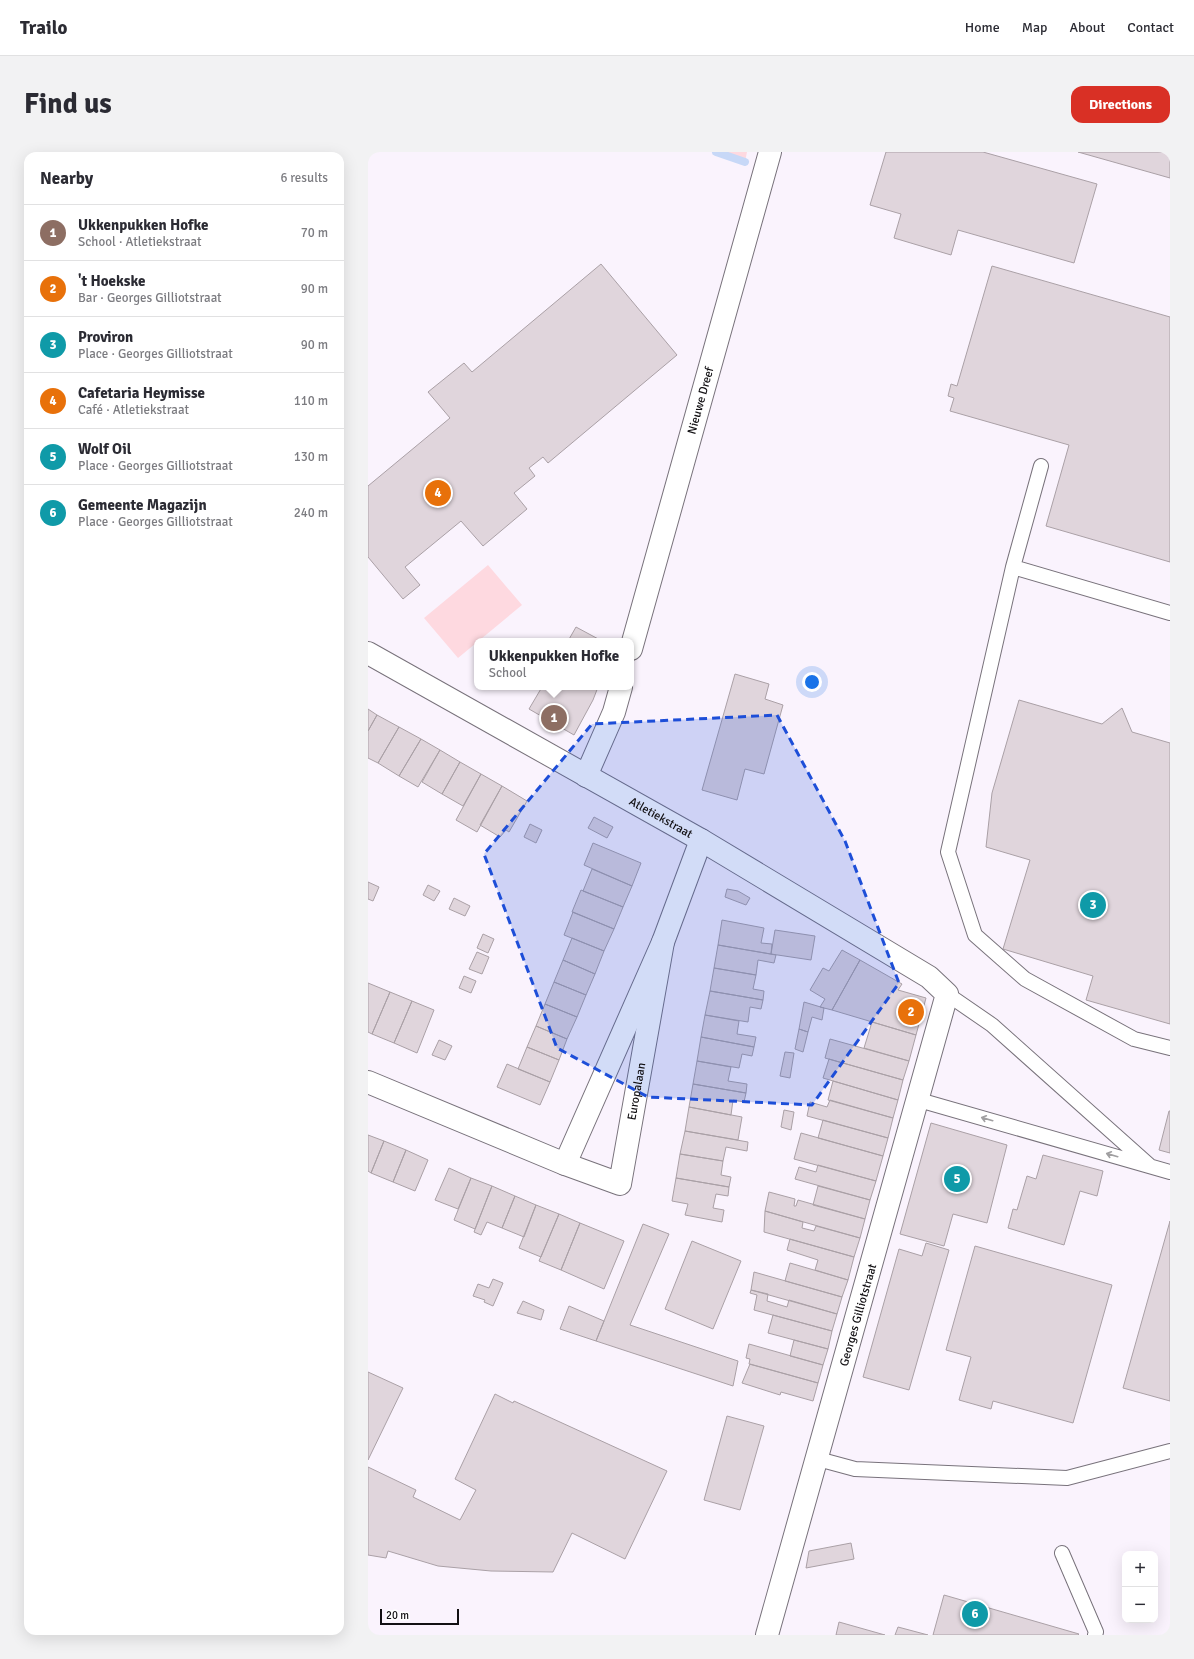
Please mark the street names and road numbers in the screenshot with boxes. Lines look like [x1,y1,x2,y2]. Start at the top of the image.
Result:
street label: Nieuwe Dreef [684,364,718,436]
street label: Atletiekstraat [626,794,695,842]
street label: Europalaan [624,1061,649,1122]
street label: Georges Gilliotstraat [837,1262,880,1368]

